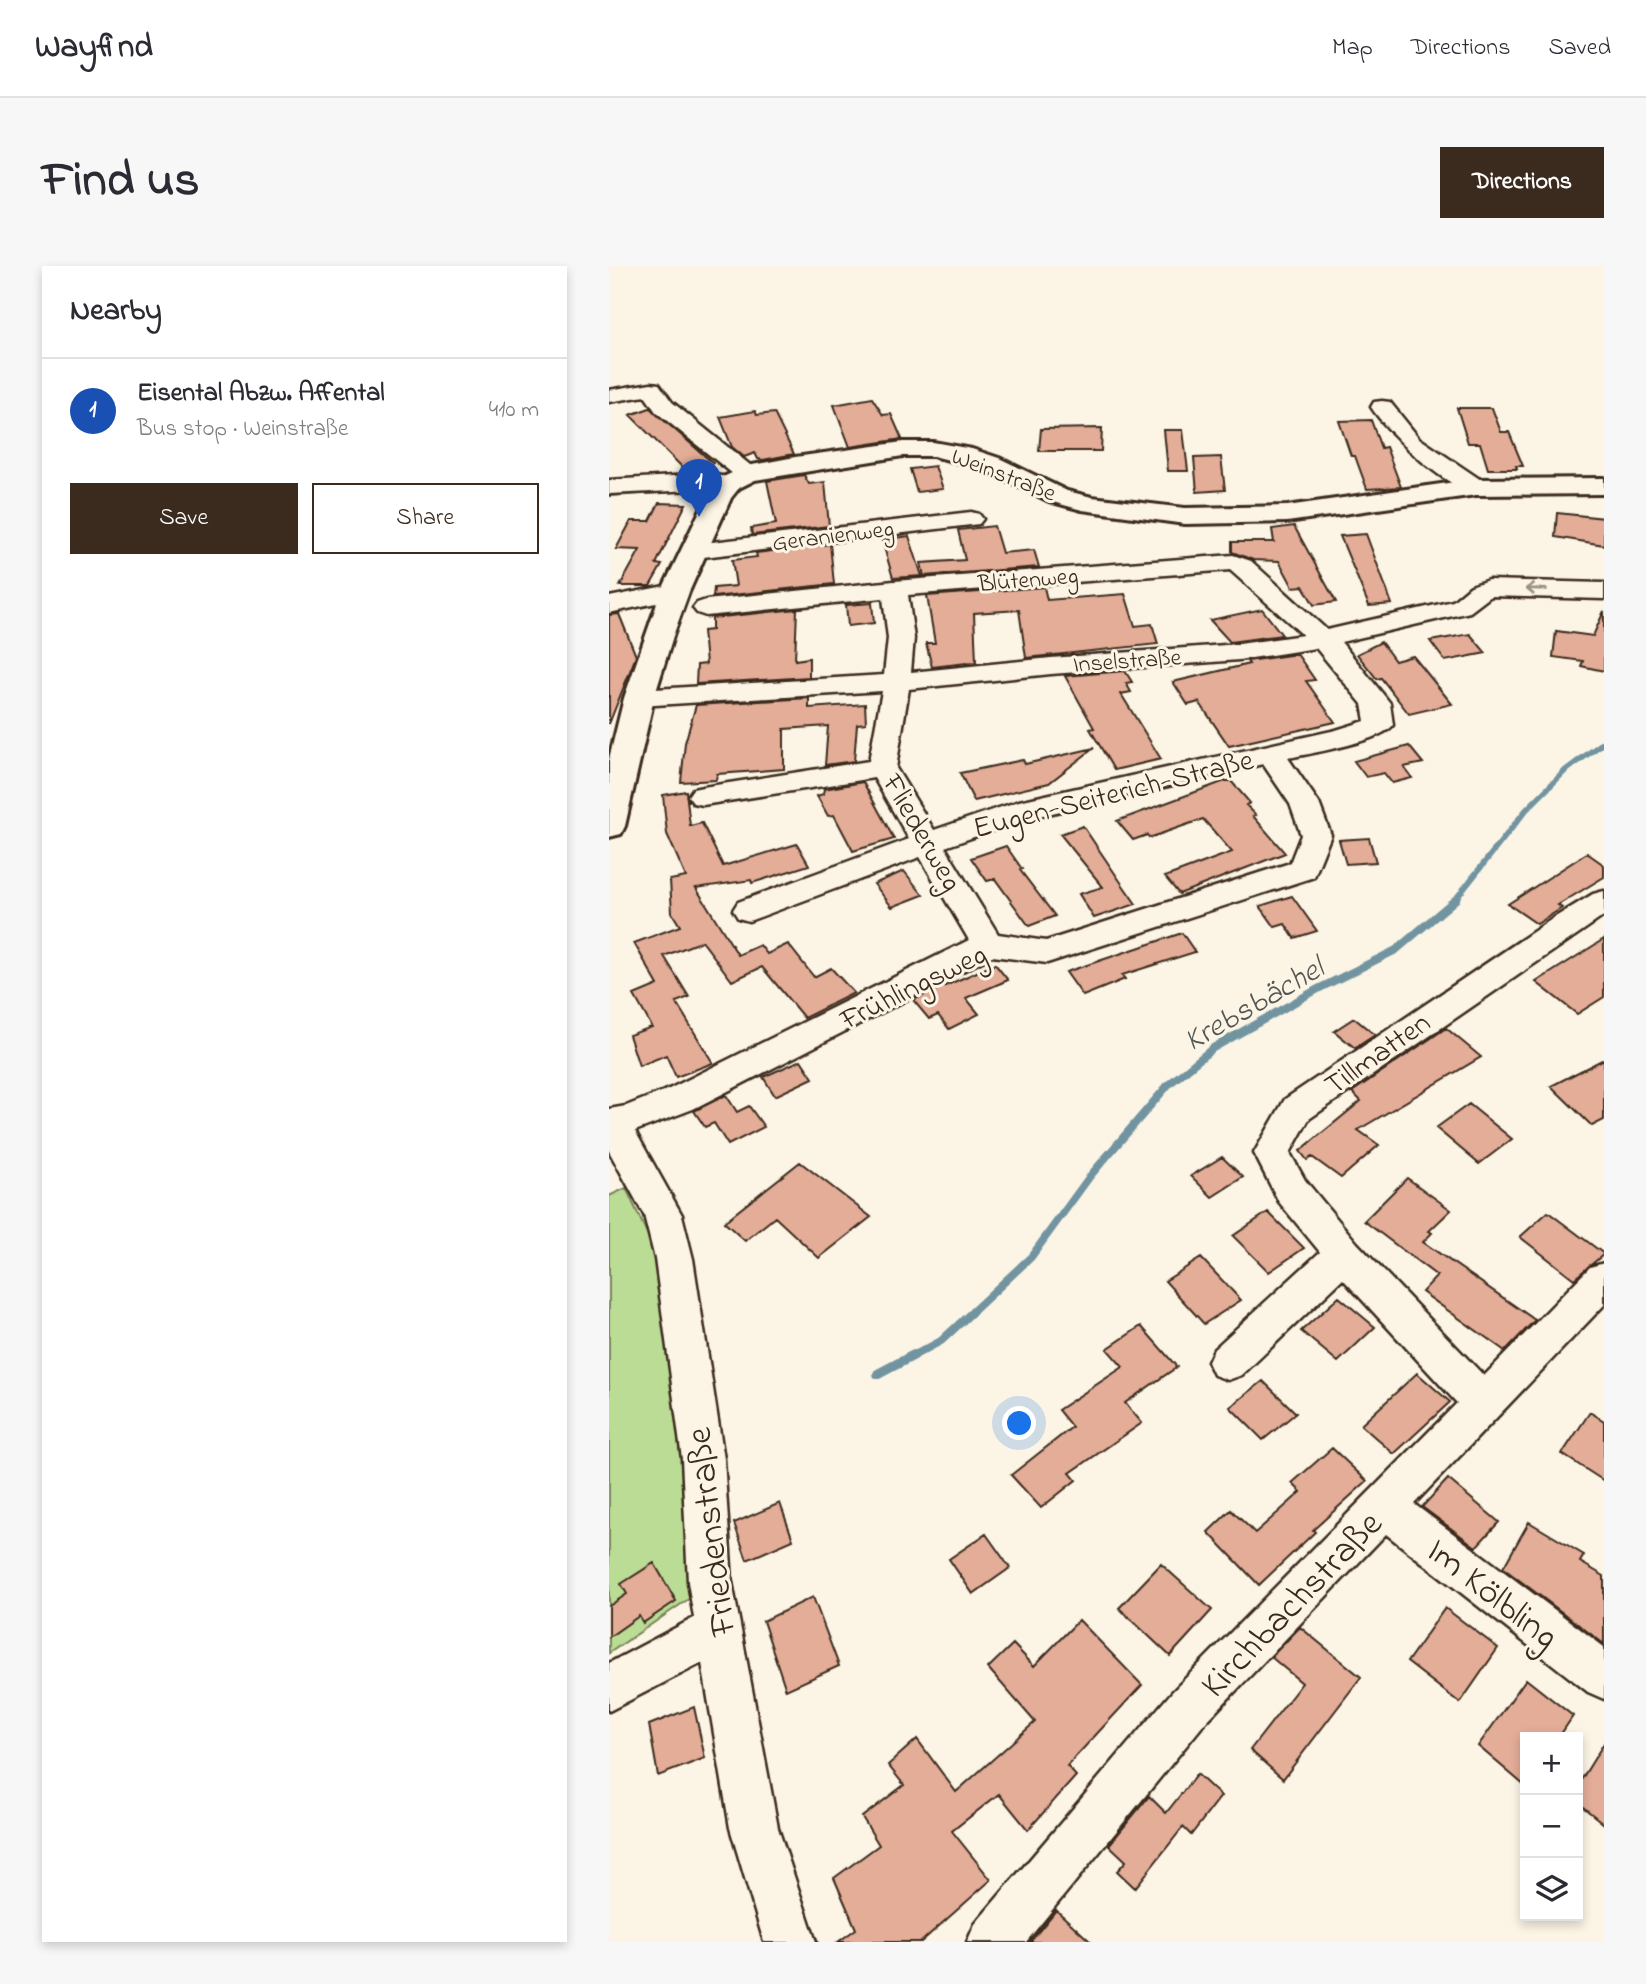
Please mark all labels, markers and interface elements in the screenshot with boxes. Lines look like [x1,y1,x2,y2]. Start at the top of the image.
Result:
text: Wayfind [35,24,153,72]
text: Map [1332,31,1373,66]
text: Directions [1411,31,1510,66]
text: Saved [1548,31,1611,66]
text: Find us [42,146,199,218]
button: Directions [1440,147,1604,218]
text: Nearby [70,290,162,334]
text: Eisental Abzw. Affental [137,375,385,413]
text: 1 [89,394,97,427]
text: 410 m [489,394,539,427]
text: Bus stop · Weinstraße [137,413,348,446]
street label: Weinstraße [946,440,1061,512]
pin: 1 [676,459,722,517]
button: Save [70,483,298,554]
button: Share [312,483,539,554]
street label: Geranienweg [771,513,896,562]
street label: Blütenweg [976,560,1080,603]
one-way arrow [1525,582,1548,596]
street label: Inselstraße [1072,641,1183,684]
street label: Eugen-Seiterich-Straße [969,740,1259,852]
street label: Fliederweg [868,766,972,901]
street label: Frühlingsweg [833,934,995,1044]
water label: Krebsbächel [1176,945,1337,1065]
street label: Tillmatten [1317,1003,1441,1108]
your location [1002,1406,1036,1440]
street label: Friedenstraße [673,1424,753,1640]
street label: Kirchbachstraße [1189,1500,1397,1712]
street label: Im Kölbling [1414,1526,1569,1664]
map controls [1520,1732,1583,1921]
button: + [1520,1732,1583,1795]
button: − [1520,1795,1583,1858]
button: layers [1520,1858,1583,1921]

